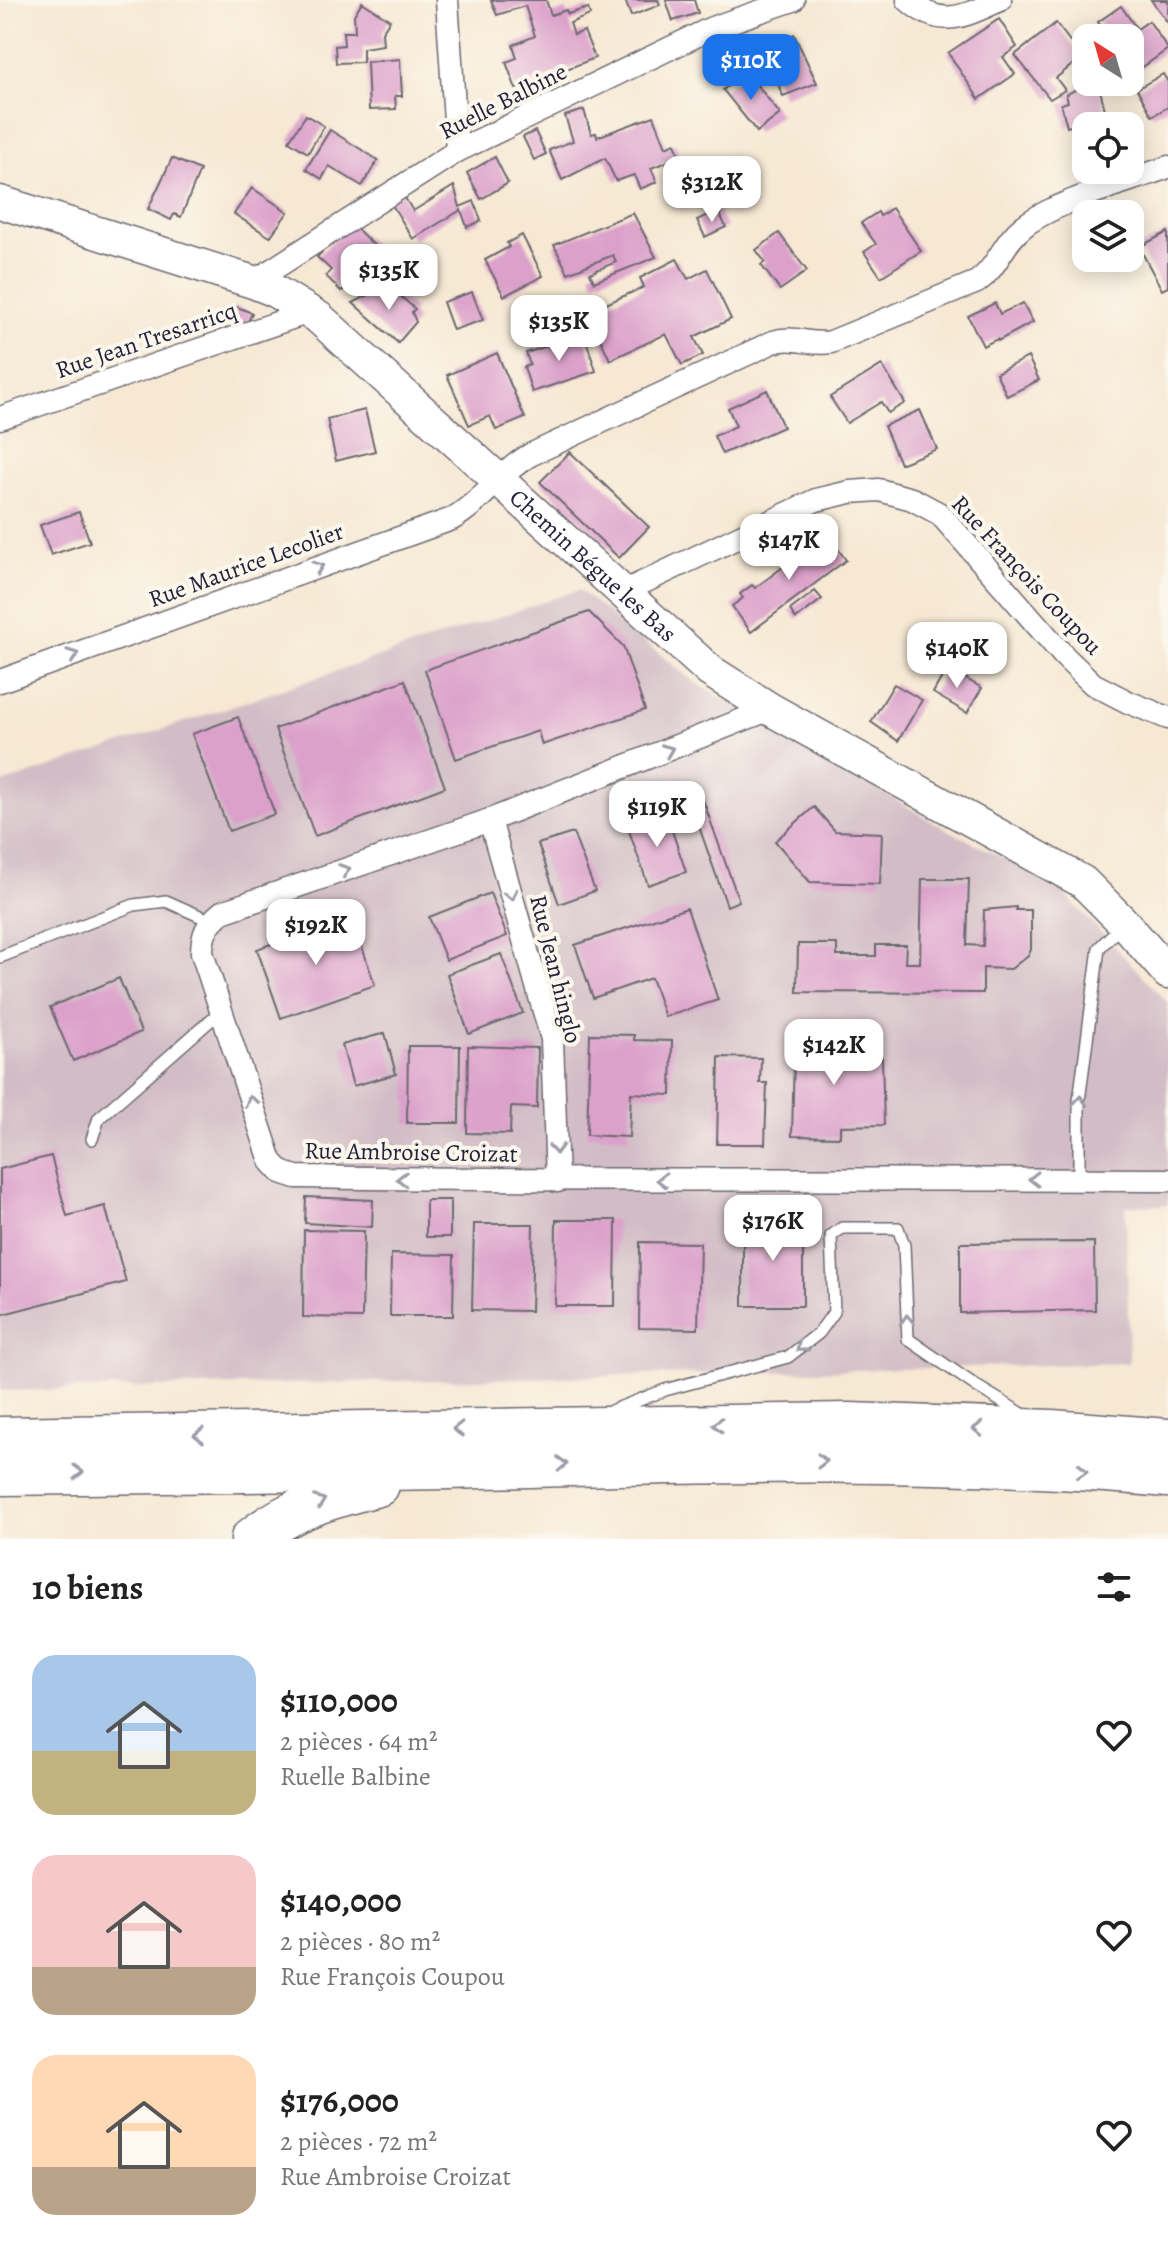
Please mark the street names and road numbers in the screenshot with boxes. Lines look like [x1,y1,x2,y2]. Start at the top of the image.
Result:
street label: Ruelle Balbine [434,55,572,147]
street label: Rue Jean Tresarricq [51,294,241,386]
street label: Chemin Bégue les Bas [503,482,683,649]
street label: Rue François Coupou [945,488,1109,662]
street label: Rue Maurice Lecolier [144,515,348,615]
street label: Rue Jean hinglo [522,892,590,1047]
street label: Rue Ambroise Croizat [304,1134,518,1170]

